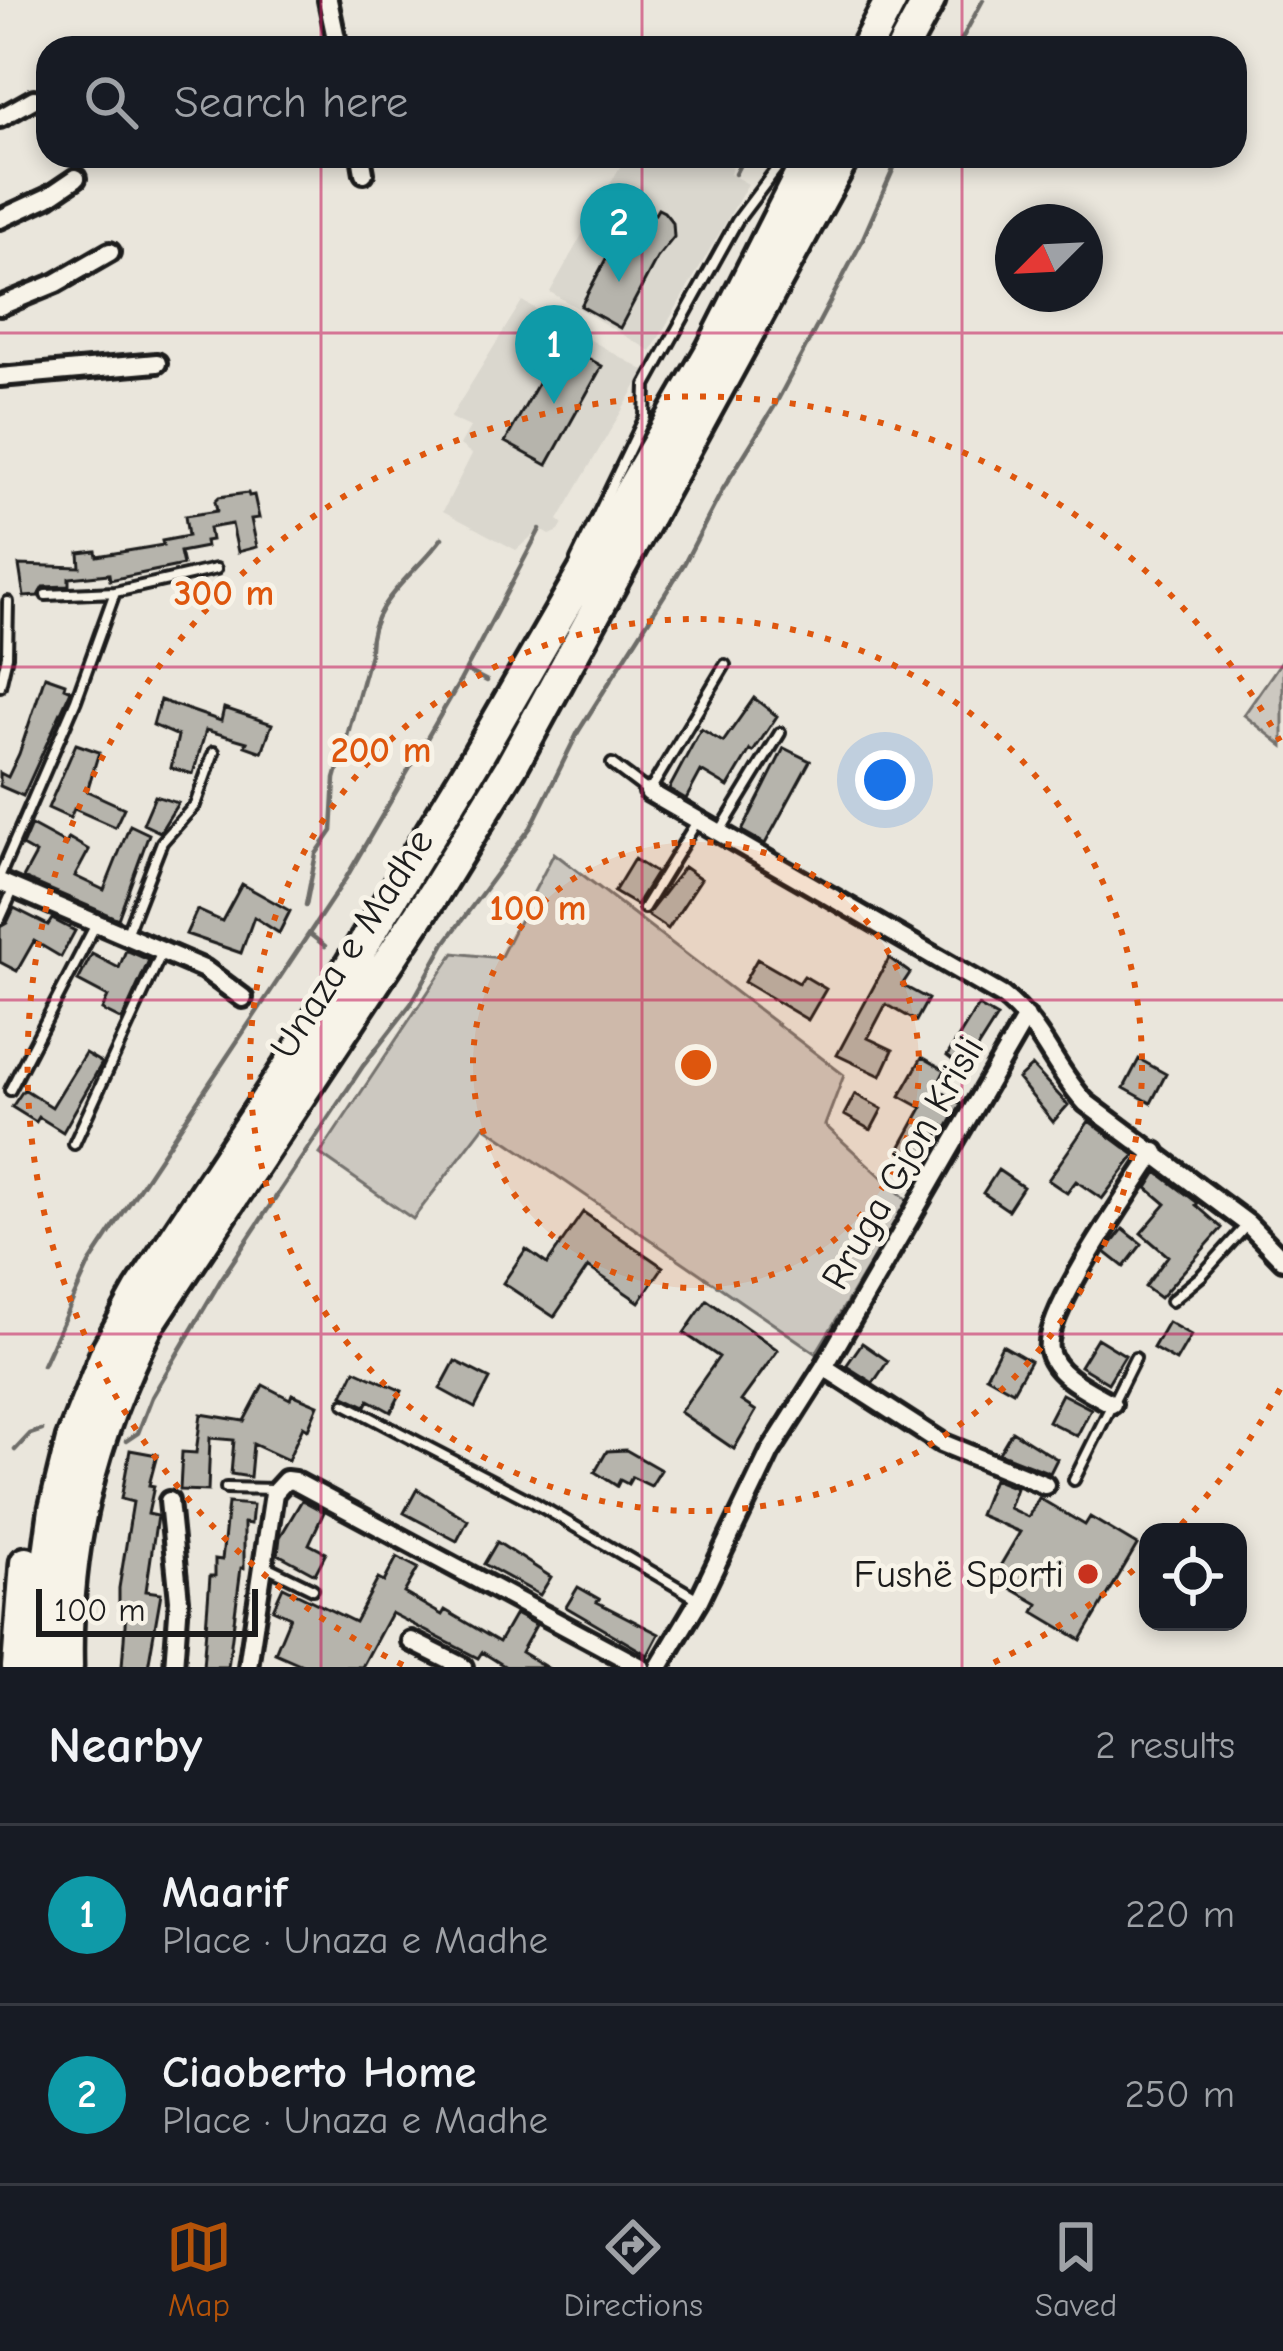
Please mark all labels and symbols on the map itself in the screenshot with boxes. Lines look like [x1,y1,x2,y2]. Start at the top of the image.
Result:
pin: 2 [580,183,658,282]
north arrow [995,204,1103,312]
pin: 1 [515,305,593,404]
text: 300 m [174,573,274,614]
text: 200 m [331,730,431,771]
your location [855,750,915,810]
street label: Unaza e Madhe [261,821,443,1067]
text: 100 m [490,888,586,929]
street label: Rruga Gjon Krisli [812,1029,994,1297]
centre of rings [675,1044,717,1086]
place label: Fushë Sporti [854,1552,1064,1597]
marker: Fushë Sporti [1075,1561,1101,1587]
scale bar [36,1583,258,1636]

